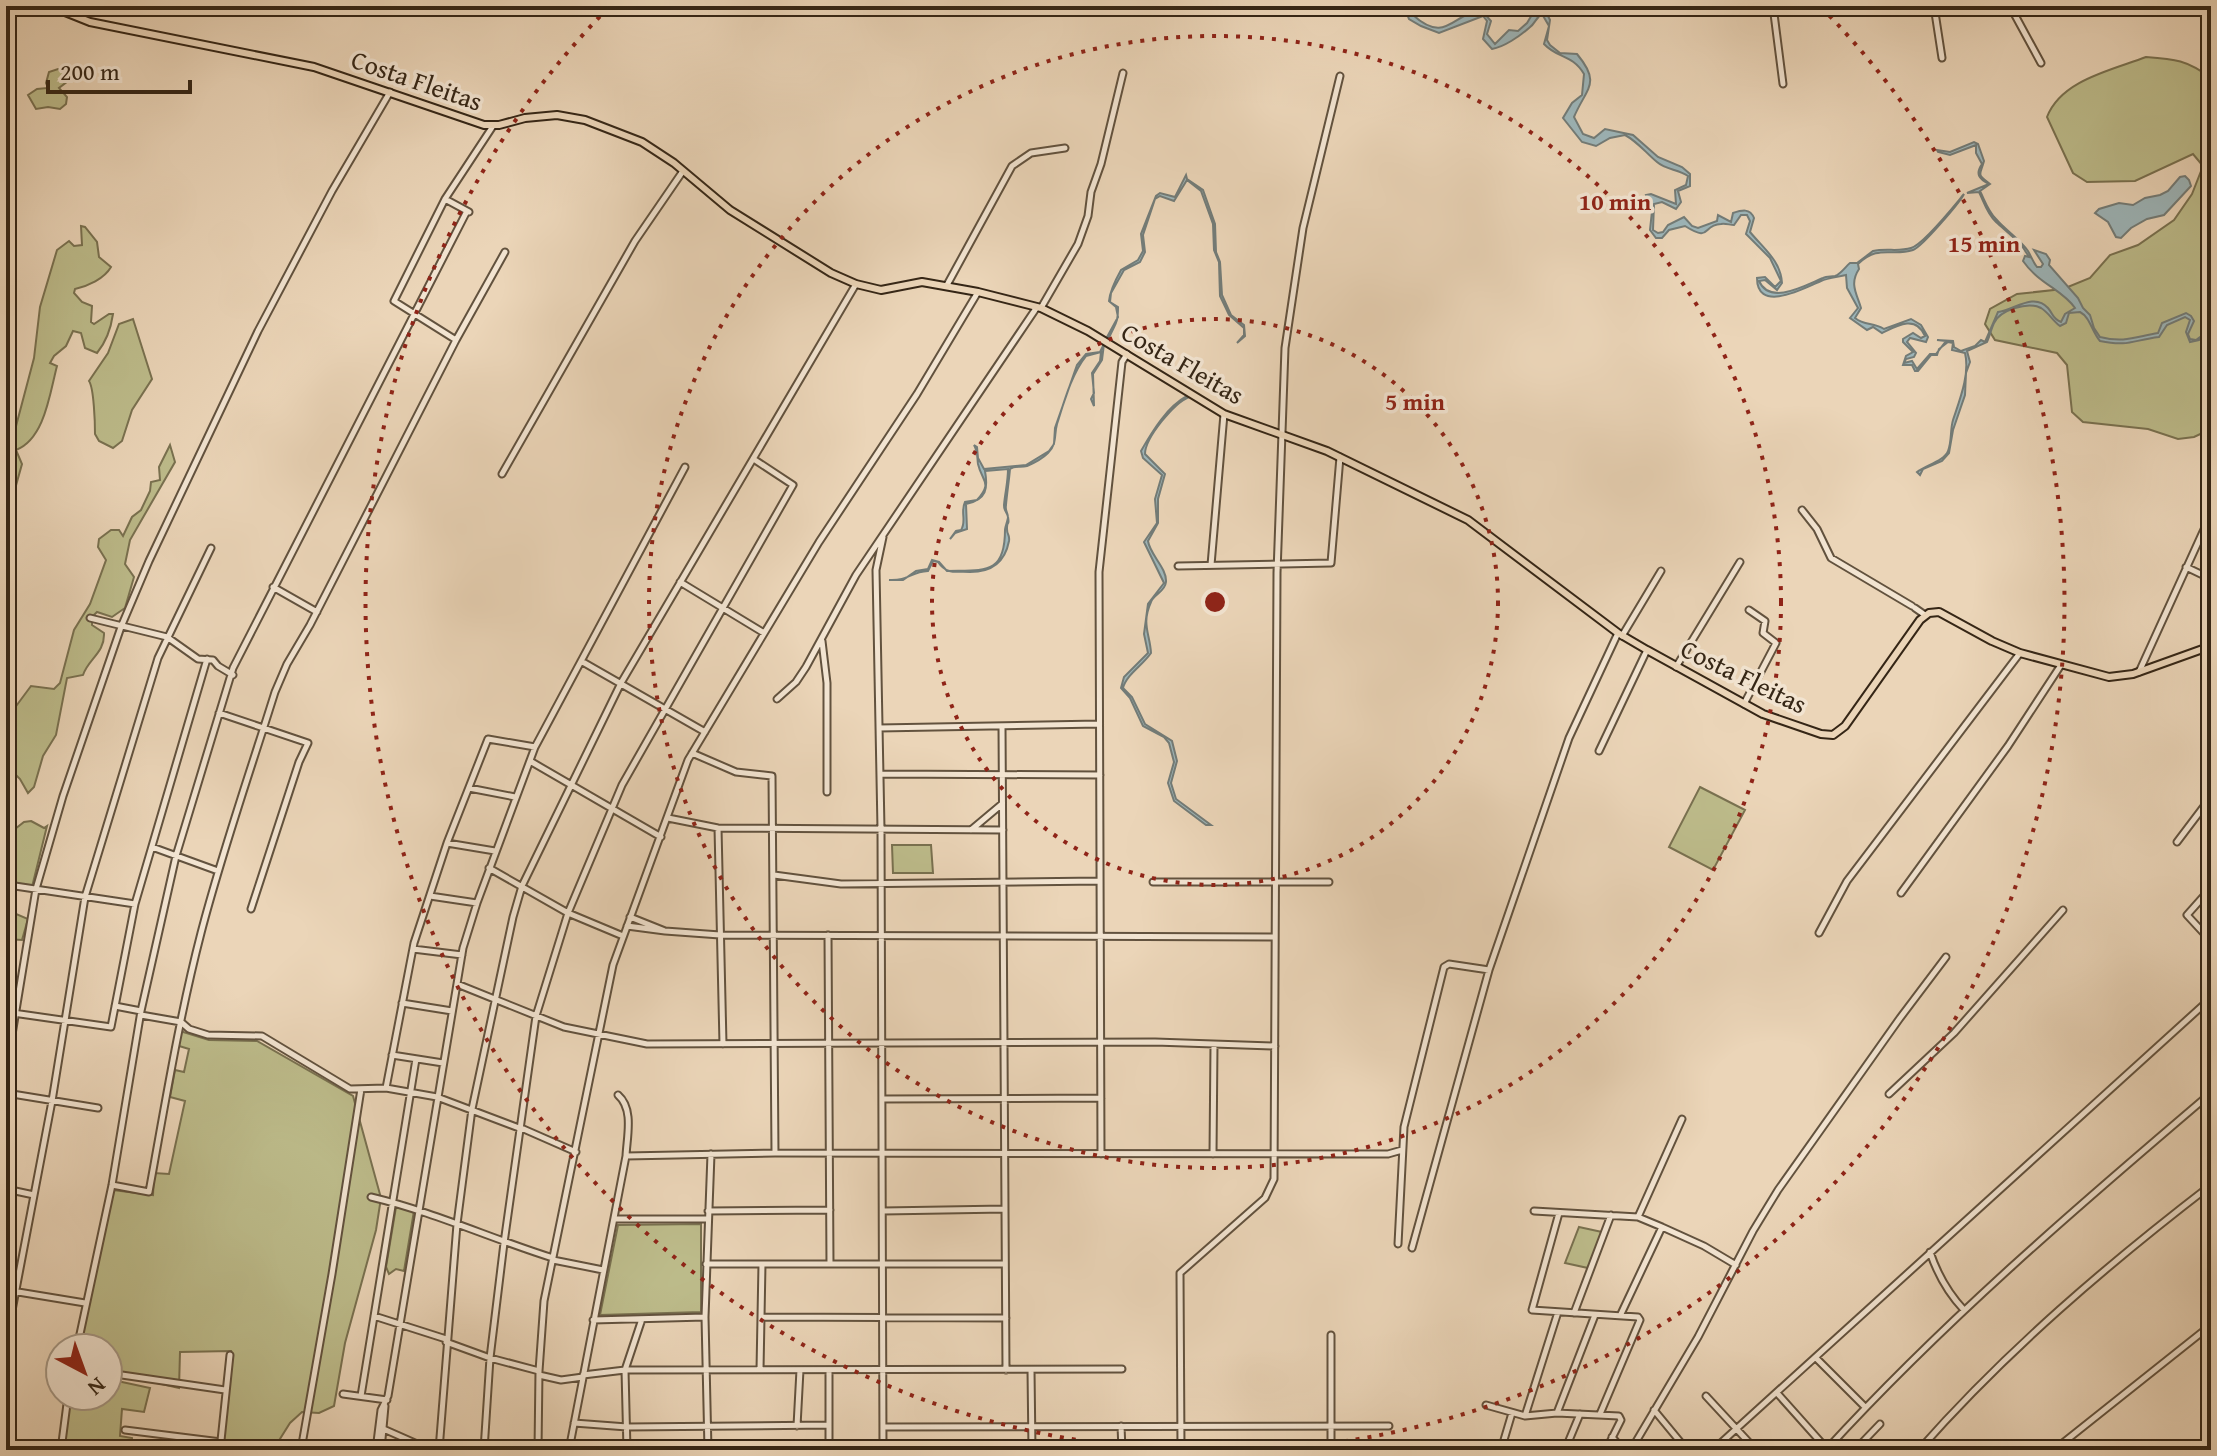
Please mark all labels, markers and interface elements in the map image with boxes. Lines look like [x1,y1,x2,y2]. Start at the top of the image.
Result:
street label: Costa Fleitas [346,39,488,121]
scale bar [48,44,190,94]
text: 200 m [60,54,120,89]
text: 10 min [1579,184,1651,219]
text: 15 min [1948,226,2020,261]
street label: Costa Fleitas [1114,312,1252,414]
text: 5 min [1385,384,1445,419]
centre of rings [1201,588,1229,616]
street label: Costa Fleitas [1674,629,1814,723]
north arrow [44,1332,124,1412]
text: N [81,1370,113,1404]

